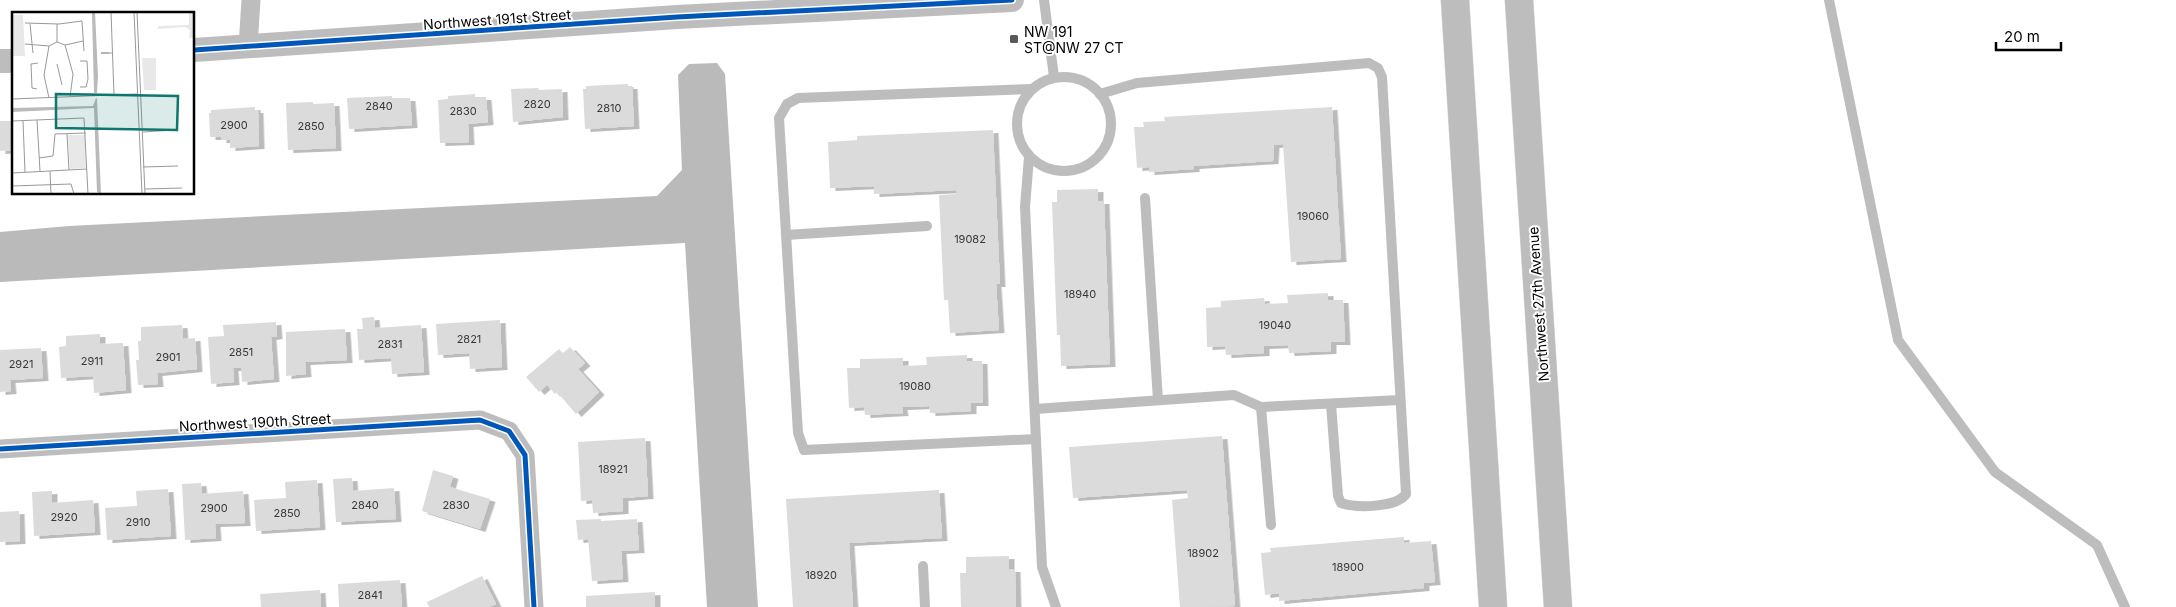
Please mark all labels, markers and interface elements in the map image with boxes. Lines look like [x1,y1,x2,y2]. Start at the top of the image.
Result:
street label: Northwest 191st Street [423,5,572,33]
inset map [12,12,195,195]
scale bar [1996,20,2061,52]
place label: NW 191 ST@NW 27 CT [1024,23,1123,56]
text: 20 m [2004,27,2040,46]
marker: NW 191 ST@NW 27 CT [1008,33,1020,45]
house number: 2820 [523,97,551,111]
house number: 2840 [365,99,393,113]
house number: 2810 [597,101,622,115]
house number: 2830 [449,104,477,118]
house number: 2900 [220,118,248,132]
house number: 2850 [297,119,325,133]
house number: 19060 [1297,209,1329,223]
street label: Northwest 27th Avenue [1524,226,1552,382]
house number: 19082 [954,232,986,246]
house number: 18940 [1064,287,1096,301]
house number: 19040 [1259,318,1291,332]
house number: 2821 [457,332,481,346]
house number: 2831 [378,337,402,351]
house number: 2851 [229,345,253,359]
house number: 2901 [156,350,180,364]
house number: 2911 [81,354,103,368]
house number: 2921 [9,357,33,371]
house number: 19080 [899,379,931,393]
street label: Northwest 190th Street [179,410,332,434]
house number: 18921 [598,462,628,476]
house number: 2840 [351,498,379,512]
house number: 2830 [442,498,470,512]
house number: 2900 [200,501,228,515]
house number: 2850 [273,506,301,520]
house number: 2920 [50,510,78,524]
house number: 2910 [126,515,151,529]
house number: 18902 [1187,546,1219,560]
house number: 18900 [1332,560,1364,574]
house number: 18920 [805,568,837,582]
house number: 2841 [358,588,382,602]

